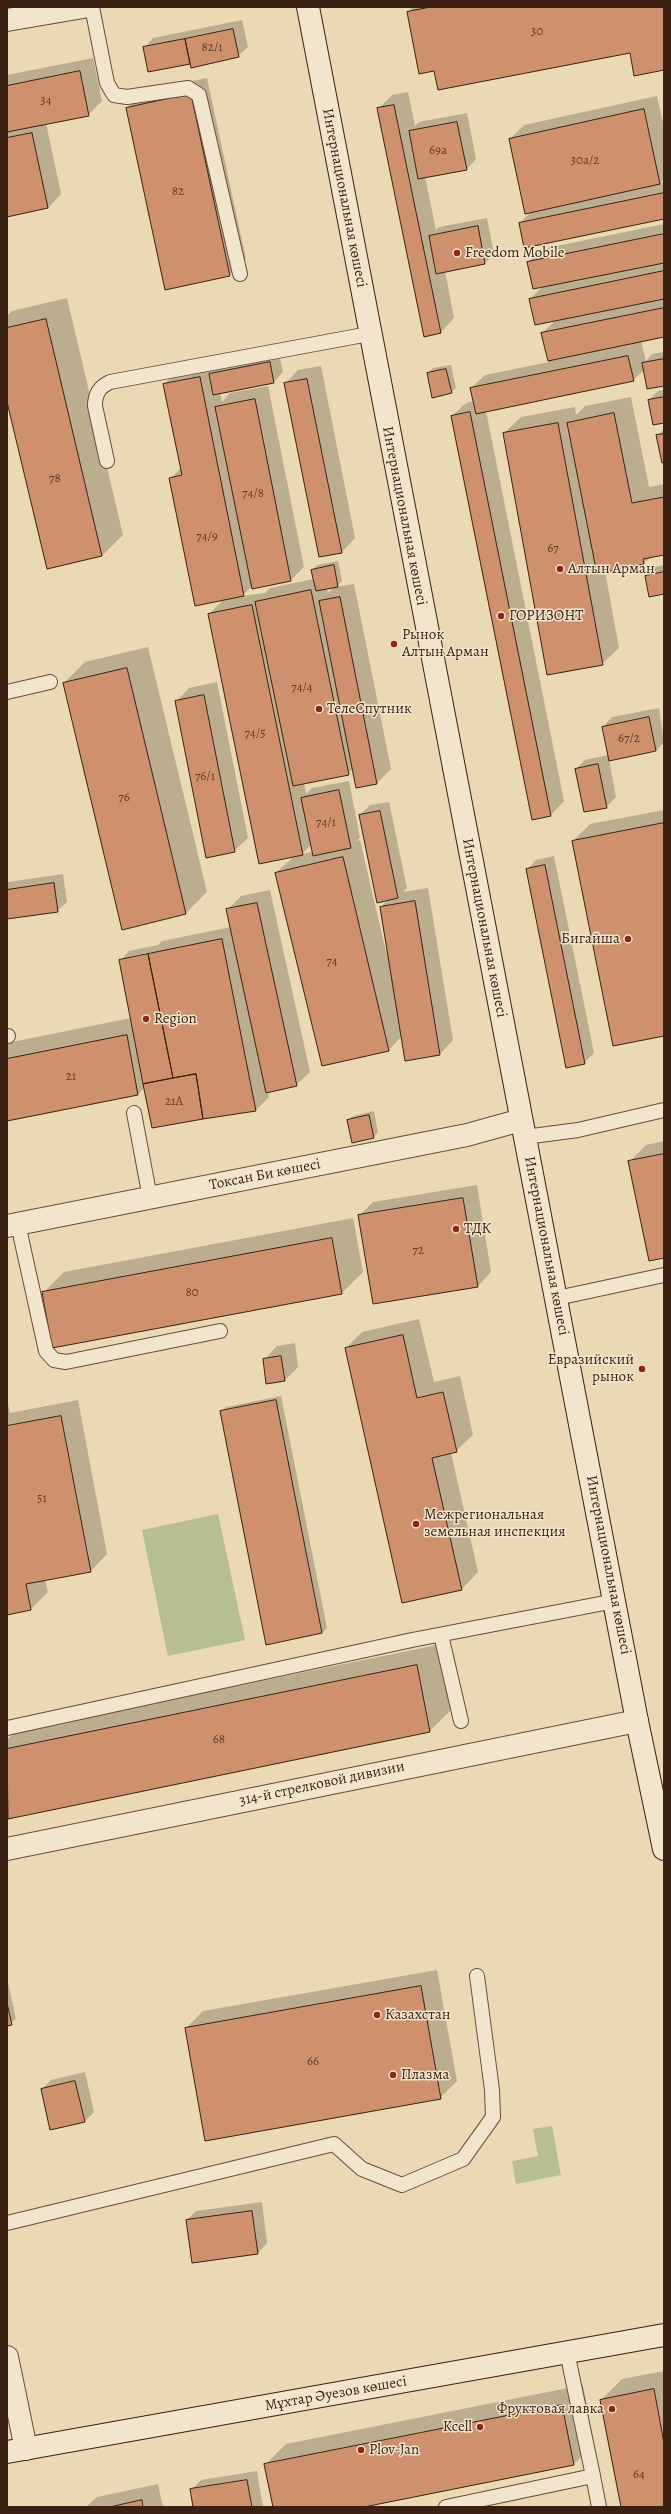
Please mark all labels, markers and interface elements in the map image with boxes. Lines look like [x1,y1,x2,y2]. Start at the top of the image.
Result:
house number: 30 [531,24,543,40]
house number: 82/1 [201,40,223,56]
house number: 34 [40,93,52,109]
street label: Интернациональная көшесі [318,107,370,289]
house number: 69а [429,143,447,159]
house number: 30а/2 [571,153,599,169]
house number: 82 [172,184,184,200]
place label: Freedom Mobile [465,244,564,262]
marker: Freedom Mobile [452,248,462,258]
street label: Интернациональная көшесі [378,425,430,607]
house number: 78 [49,471,61,487]
house number: 74/8 [242,486,264,502]
house number: 74/9 [196,529,218,545]
house number: 67 [547,541,559,557]
place label: Алтын Арман [568,560,655,578]
marker: Алтын Арман [555,564,565,574]
place label: ГОРИЗОНТ [509,607,583,625]
marker: ГОРИЗОНТ [496,611,506,621]
place label: Рынок Алтын Арман [402,626,489,661]
marker: Рынок Алтын Арман [389,639,399,649]
house number: 74/4 [291,680,313,696]
place label: ТелеСпутник [327,700,412,718]
marker: ТелеСпутник [314,704,324,714]
house number: 74/5 [244,726,266,742]
house number: 67/2 [618,731,640,747]
house number: 76/1 [195,769,215,785]
house number: 76 [118,790,130,806]
house number: 74/1 [316,815,336,831]
street label: Интернациональная көшесі [458,837,510,1019]
place label: Бигайша [561,930,620,948]
marker: Бигайша [623,934,633,944]
house number: 74 [326,954,338,970]
place label: Region [154,1010,197,1028]
marker: Region [141,1014,151,1024]
house number: 21 [66,1069,76,1085]
house number: 21А [165,1094,183,1110]
street label: Токсан Би көшесі [208,1155,322,1195]
street label: Интернациональная көшесі [520,1155,572,1337]
place label: ТДК [464,1220,491,1238]
marker: ТДК [451,1224,461,1234]
house number: 72 [412,1243,424,1259]
house number: 80 [185,1285,199,1301]
place label: Евразийский рынок [548,1351,634,1386]
marker: Евразийский рынок [637,1364,647,1374]
street label: Интернациональная көшесі [582,1474,634,1656]
house number: 51 [37,1491,47,1507]
place label: Межрегиональная земельная инспекция [424,1506,566,1541]
marker: Межрегиональная земельная инспекция [411,1519,421,1529]
house number: 68 [213,1732,225,1748]
street label: 314-й стрелковой дивизии [238,1758,406,1810]
place label: Казахстан [385,2006,451,2024]
marker: Казахстан [372,2010,382,2020]
house number: 66 [307,2054,319,2070]
place label: Плазма [401,2066,449,2084]
marker: Плазма [388,2070,398,2080]
street label: Мұхтар Әуезов көшесі [264,2373,408,2415]
place label: Фруктовая лавка [497,2400,604,2418]
marker: Фруктовая лавка [607,2404,617,2414]
place label: Kcell [443,2418,472,2436]
marker: Kcell [475,2422,485,2432]
place label: Plov-Jan [369,2441,419,2459]
marker: Plov-Jan [356,2445,366,2455]
house number: 64 [633,2467,645,2483]

